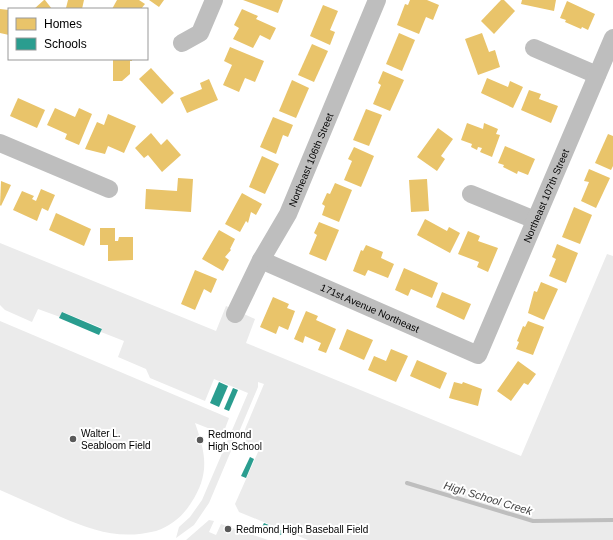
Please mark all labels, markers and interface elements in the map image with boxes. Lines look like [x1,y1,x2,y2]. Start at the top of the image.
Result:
legend [8,8,148,60]
text: Homes [44,17,82,31]
text: Schools [44,37,87,51]
street label: Northeast 106th Street [287,111,336,209]
street label: Northeast 107th Street [522,147,571,244]
street label: 171st Avenue Northeast [319,282,421,335]
place label: Walter L. Seabloom Field [81,428,150,451]
place label: Redmond High School [208,429,262,452]
marker: Walter L. Seabloom Field [68,434,78,444]
marker: Redmond High School [195,435,205,445]
water label: High School Creek [442,479,534,517]
marker: Redmond High Baseball Field [223,524,233,534]
place label: Redmond High Baseball Field [236,524,368,535]

